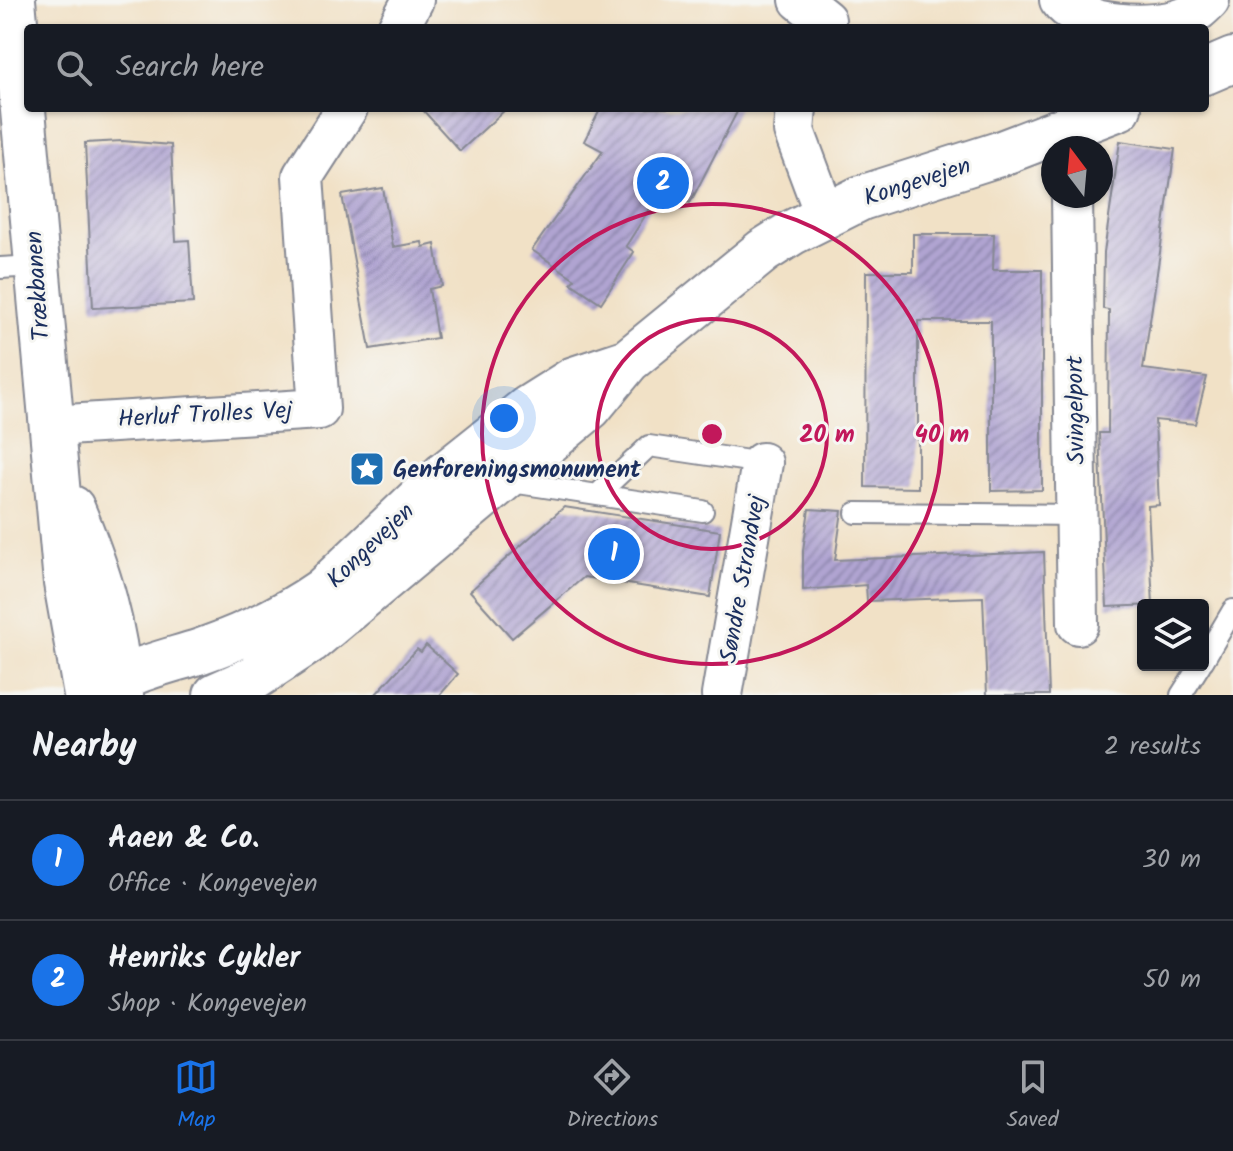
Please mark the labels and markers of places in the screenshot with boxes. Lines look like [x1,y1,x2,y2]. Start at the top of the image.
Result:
pin: 2 [637,153,689,213]
centre of rings [698,420,726,448]
place icon: Genforeningsmonument [348,450,386,488]
place label: Genforeningsmonument [393,451,642,490]
pin: 1 [588,524,640,584]

